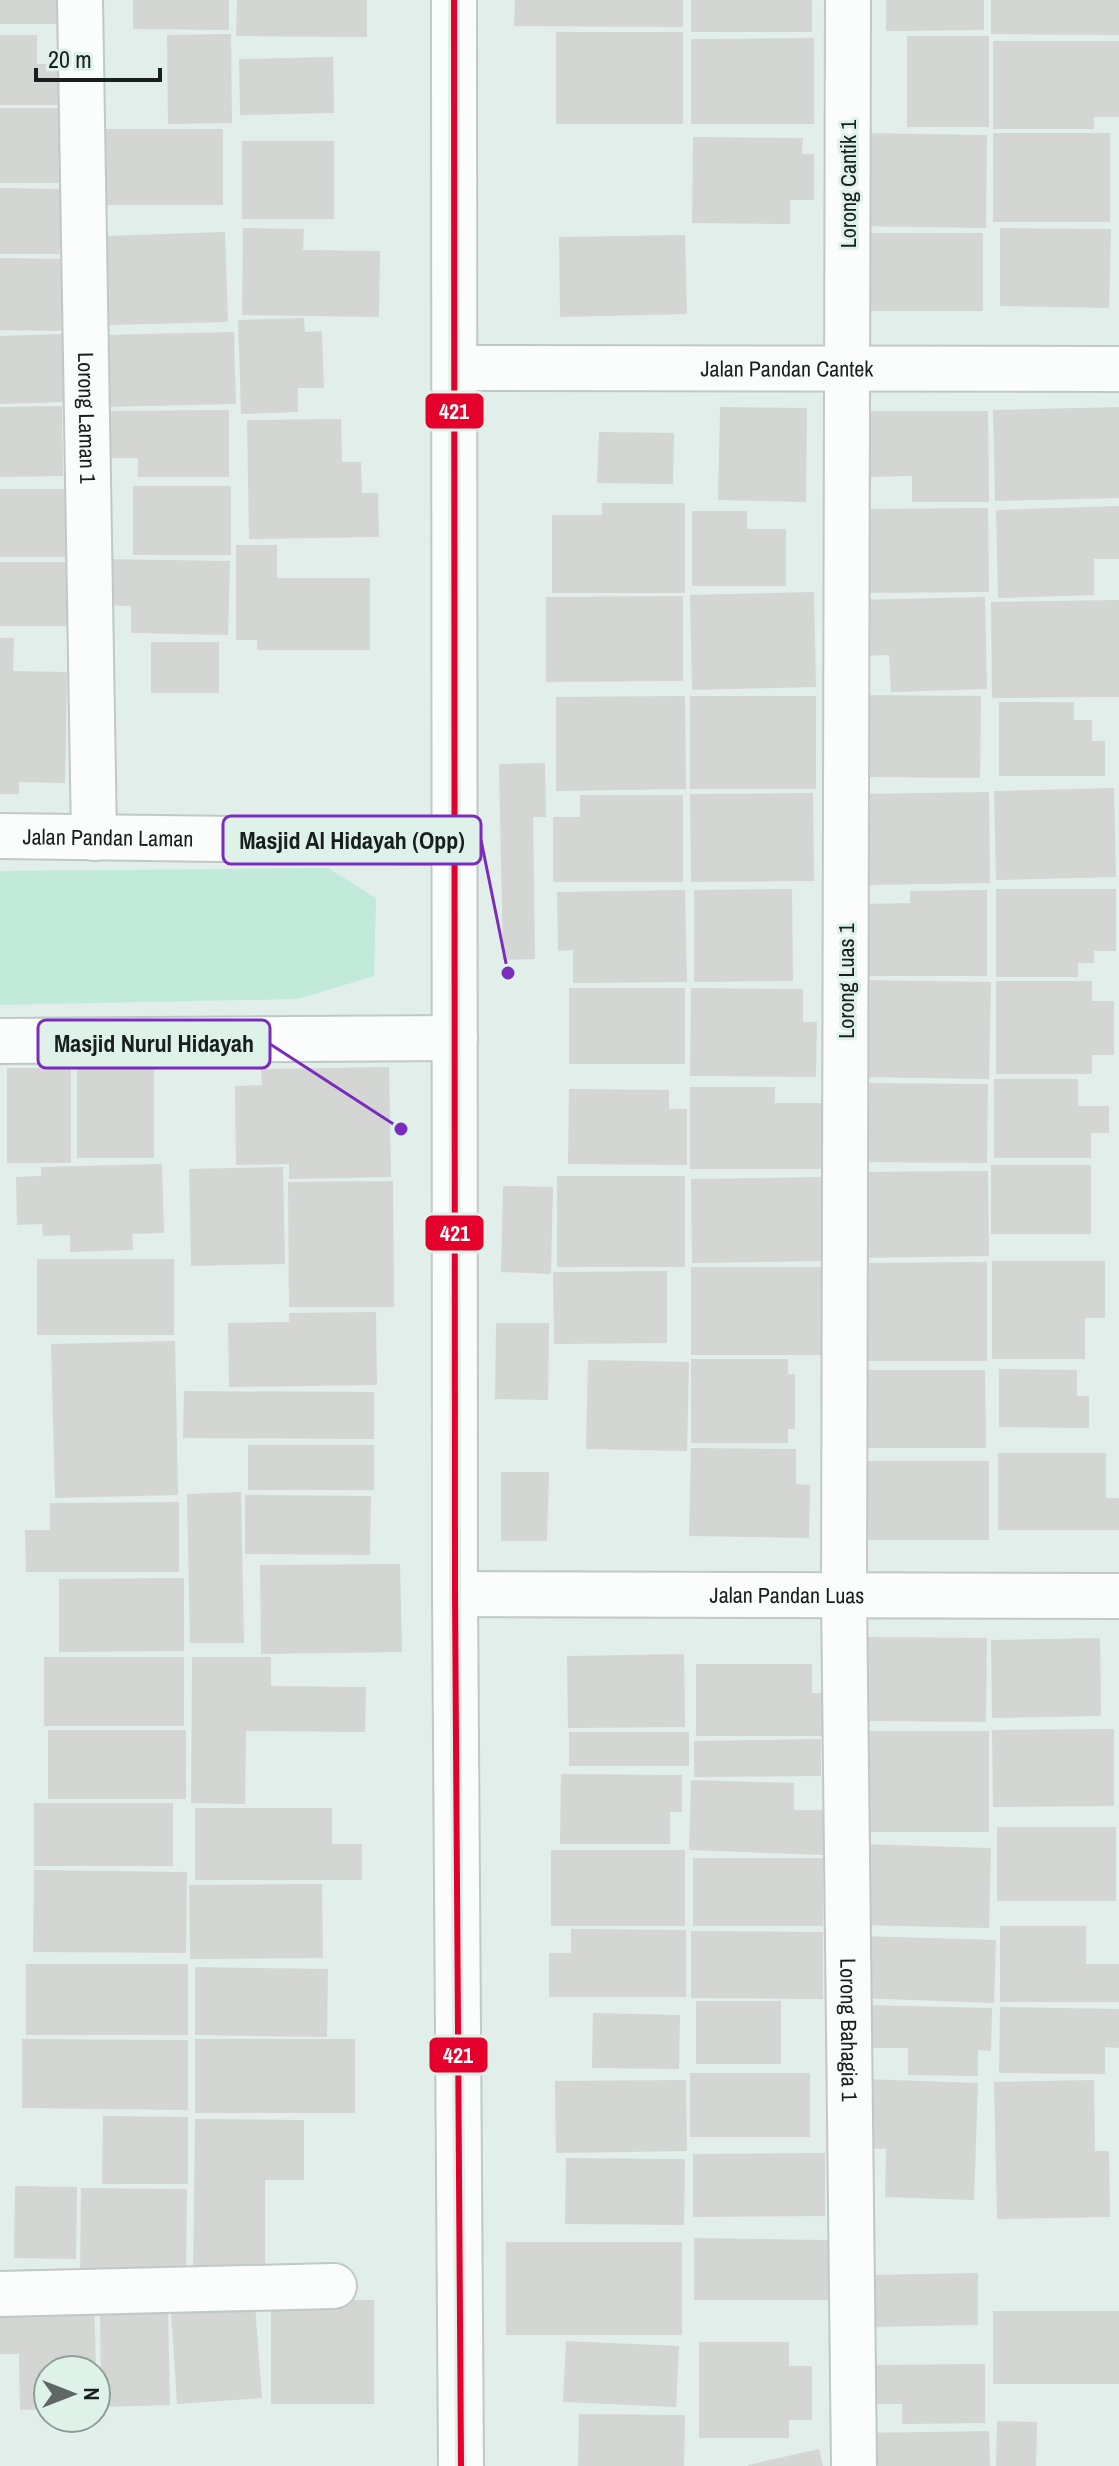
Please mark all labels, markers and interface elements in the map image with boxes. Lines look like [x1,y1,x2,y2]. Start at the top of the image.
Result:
scale bar [36,32,160,82]
text: 20 m [48,43,92,75]
street label: Lorong Cantik 1 [833,120,863,248]
street label: Lorong Laman 1 [71,352,103,484]
street label: Jalan Pandan Cantek [701,353,874,384]
line badge: 421 [424,392,485,430]
text: 421 [439,396,470,426]
callout: Masjid Al Hidayah (Opp) [223,816,481,864]
street label: Jalan Pandan Laman [22,821,194,854]
text: Masjid Al Hidayah (Opp) [239,824,465,856]
street label: Lorong Luas 1 [831,923,861,1039]
callout: Masjid Nurul Hidayah [38,1020,270,1068]
text: Masjid Nurul Hidayah [54,1027,254,1059]
line badge: 421 [424,1214,485,1252]
text: 421 [440,1218,471,1248]
street label: Jalan Pandan Luas [710,1580,864,1610]
street label: Lorong Bahagia 1 [833,1958,865,2102]
line badge: 421 [428,2036,489,2074]
text: 421 [443,2040,474,2070]
north arrow [32,2354,112,2434]
text: N [77,2387,107,2401]

